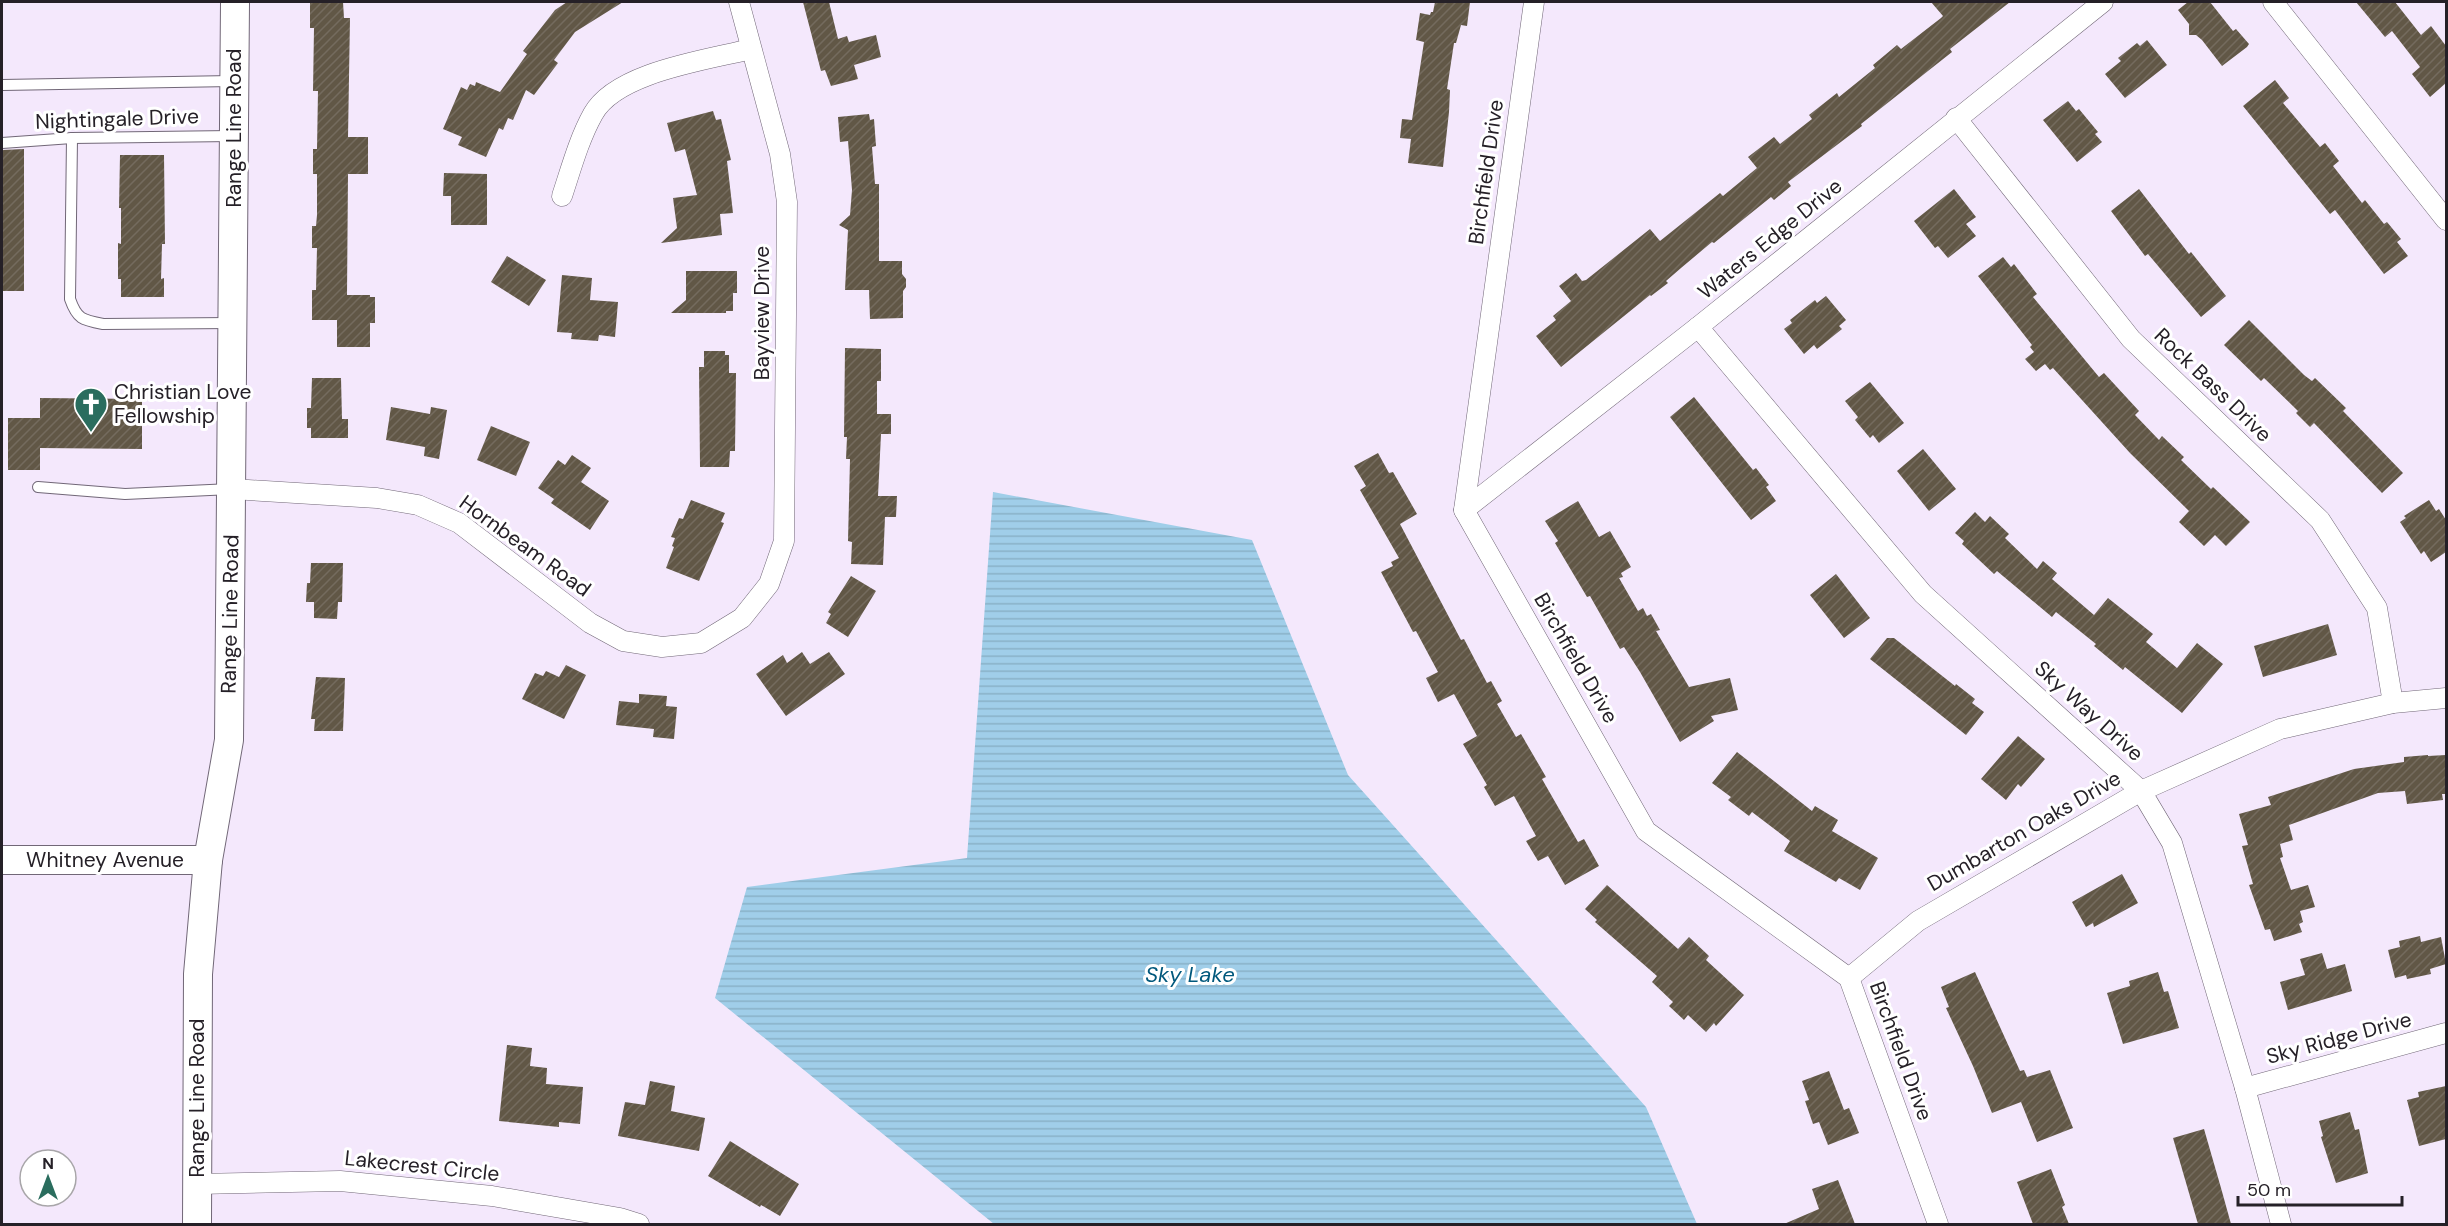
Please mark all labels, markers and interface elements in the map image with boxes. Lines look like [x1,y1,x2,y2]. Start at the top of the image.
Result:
street label: Range Line Road [220,48,248,208]
street label: Birchfield Drive [1462,98,1510,246]
street label: Nightingale Drive [35,102,199,136]
street label: Waters Edge Drive [1692,172,1848,306]
street label: Bayview Drive [748,246,776,380]
street label: Rock Bass Drive [2148,322,2278,448]
place label: Christian Love Fellowship [114,378,251,430]
church icon: Christian Love Fellowship [73,386,109,433]
street label: Hornbeam Road [454,489,596,603]
street label: Range Line Road [215,534,245,694]
street label: Birchfield Drive [1527,588,1625,728]
street label: Sky Way Drive [2029,655,2149,767]
street label: Dumbarton Oaks Drive [1922,764,2126,898]
street label: Whitney Avenue [26,846,184,874]
water label: Sky Lake [1145,960,1235,989]
street label: Birchfield Drive [1863,978,1939,1124]
street label: Sky Ridge Drive [2263,1005,2415,1071]
street label: Range Line Road [183,1018,211,1178]
street label: Lakecrest Circle [343,1144,501,1188]
north arrow [18,1148,78,1208]
text: N [42,1153,54,1174]
scale bar [2238,1169,2402,1207]
text: 50 m [2247,1178,2291,1202]

